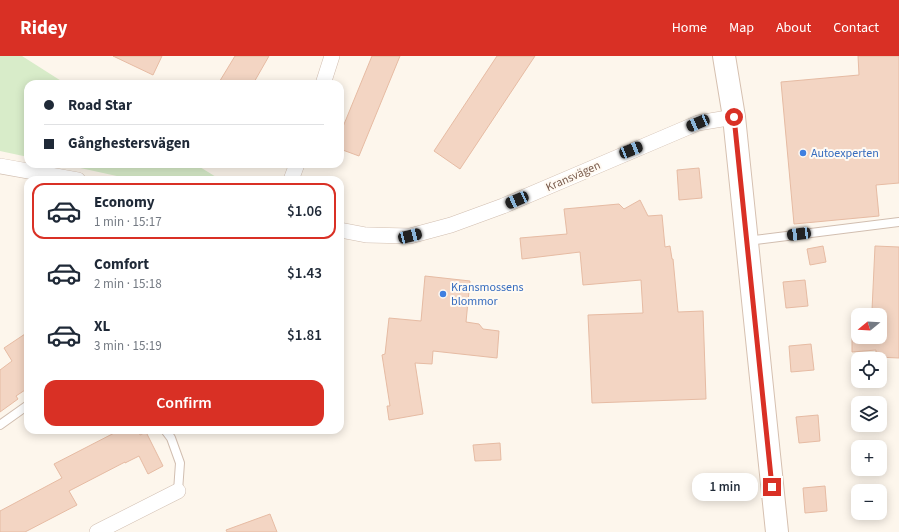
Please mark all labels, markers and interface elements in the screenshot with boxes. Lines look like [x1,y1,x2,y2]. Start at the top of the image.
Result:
text: Ridey [20,15,67,42]
text: Home [672,18,707,38]
text: Map [729,18,754,38]
text: About [776,18,811,38]
text: Contact [833,18,879,38]
text: Road Star [68,95,132,116]
route start [725,108,743,126]
car [685,113,711,133]
text: Gånghestersvägen [68,133,190,154]
car [618,140,644,160]
place label: Autoexperten [811,145,879,162]
marker: Autoexperten [798,148,808,158]
street label: Kransvägen [543,157,603,196]
car [504,190,530,210]
text: Economy [94,192,155,213]
icon: car [46,193,82,229]
text: $1.06 [287,201,322,222]
text: 1 min · 15:17 [94,213,162,231]
car [397,227,423,245]
car [786,227,812,241]
text: Comfort [94,254,149,275]
icon: car [46,255,82,291]
text: $1.43 [287,263,322,284]
text: 2 min · 15:18 [94,275,162,293]
place label: Kransmossens blommor [451,279,524,310]
marker: Kransmossens blommor [438,289,448,299]
north arrow [851,308,887,344]
map controls [851,308,887,520]
text: XL [94,316,110,337]
icon: car [46,317,82,353]
text: $1.81 [287,325,322,346]
text: 3 min · 15:19 [94,337,162,355]
button: locate [851,352,887,388]
button: Confirm [44,380,324,426]
button: layers [851,396,887,432]
button: + [851,440,887,476]
callout: 1 min [692,473,758,501]
text: 1 min [710,478,740,496]
route end [763,478,781,496]
button: − [851,484,887,520]

